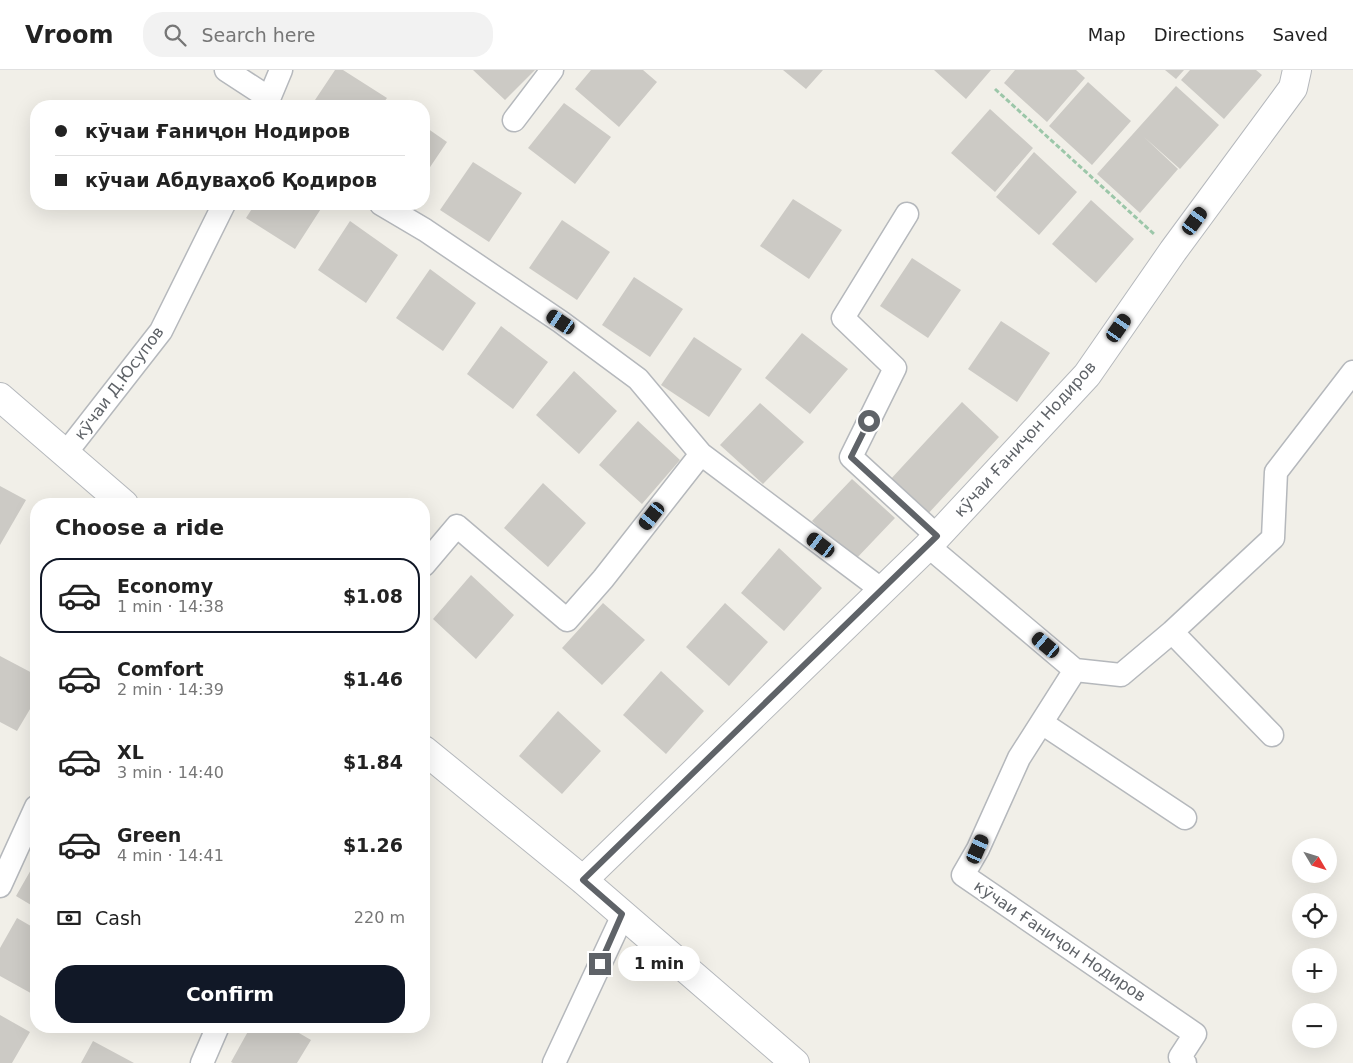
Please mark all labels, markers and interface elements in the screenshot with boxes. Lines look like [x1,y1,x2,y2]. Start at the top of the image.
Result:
search box [143,12,493,57]
text: Vroom [25,21,113,49]
icon: search [161,21,189,49]
text: Search here [201,24,316,46]
text: Map [1088,24,1126,45]
text: Directions [1154,24,1244,45]
text: Saved [1272,24,1328,45]
text: кӯчаи Ғаниҷон Нодиров [85,120,350,142]
text: кӯчаи Абдуваҳоб Қодиров [85,169,377,191]
car [1180,204,1209,238]
car [544,307,577,337]
car [1104,311,1133,345]
street label: кӯчаи Д.Юсупов [70,323,168,443]
street label: кӯчаи Ғаниҷон Нодиров [950,357,1100,521]
route start [858,410,880,432]
car [636,500,667,532]
text: Choose a ride [55,515,224,540]
car [804,530,837,560]
icon: car [57,573,102,618]
text: Economy [117,575,213,597]
text: $1.08 [343,585,403,607]
text: 1 min · 14:38 [117,597,224,616]
car [1029,630,1062,660]
icon: car [57,656,102,701]
text: Comfort [117,658,204,680]
text: $1.46 [343,668,403,690]
text: 2 min · 14:39 [117,680,224,699]
icon: car [57,739,102,784]
text: XL [117,741,144,763]
text: $1.84 [343,751,403,773]
text: 3 min · 14:40 [117,763,224,782]
icon: car [57,822,102,867]
text: Green [117,824,181,846]
car [965,832,990,866]
text: $1.26 [343,834,403,856]
north arrow [1292,838,1338,882]
map controls [1292,838,1337,1048]
text: 4 min · 14:41 [117,846,224,865]
street label: кӯчаи Ғаниҷон Нодиров [971,876,1149,1006]
button: locate [1292,893,1337,938]
icon: cash [55,904,83,932]
text: Cash [95,907,142,929]
text: 220 m [354,908,405,927]
callout: 1 min [618,946,700,982]
button: + [1292,948,1337,993]
route end [589,953,611,975]
text: 1 min [634,954,684,973]
button: Confirm [55,965,405,1023]
button: − [1292,1003,1337,1048]

